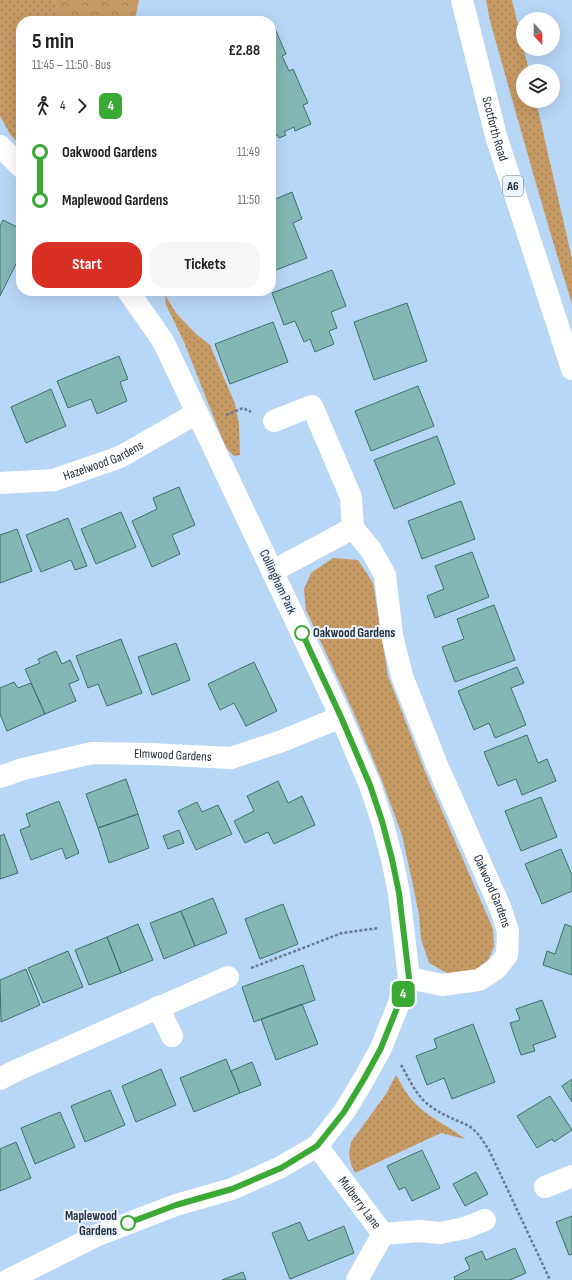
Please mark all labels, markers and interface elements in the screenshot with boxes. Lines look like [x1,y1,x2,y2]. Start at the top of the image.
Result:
north arrow [516,12,560,56]
map controls [516,12,560,108]
text: 5 min [32,28,74,55]
text: £2.88 [228,41,260,60]
text: 11:45 – 11:50 · Bus [32,57,111,73]
button: layers [516,64,560,108]
icon: walk [32,95,54,117]
icon: forward [71,95,93,117]
street label: Scotforth Road [478,95,512,163]
text: 4 [107,97,114,114]
text: 4 [60,98,65,114]
text: Oakwood Gardens [62,143,157,162]
text: 11:49 [237,144,260,160]
road number: A6 [503,176,523,196]
text: Maplewood Gardens [62,191,168,210]
text: 11:50 [237,192,260,208]
button: Start [32,242,142,288]
button: Tickets [150,242,260,288]
street label: Hazelwood Gardens [61,437,147,484]
street label: Collingham Park [256,547,300,617]
marker: Oakwood Gardens [294,625,310,641]
place label: Oakwood Gardens [313,625,395,641]
street label: Elmwood Gardens [134,746,212,765]
street label: Oakwood Gardens [470,852,514,930]
line badge: 4 [390,981,416,1007]
text: 4 [400,985,406,1002]
street label: Mulberry Lane [335,1173,384,1232]
place label: Maplewood Gardens [65,1208,117,1239]
marker: Maplewood Gardens [120,1215,136,1231]

